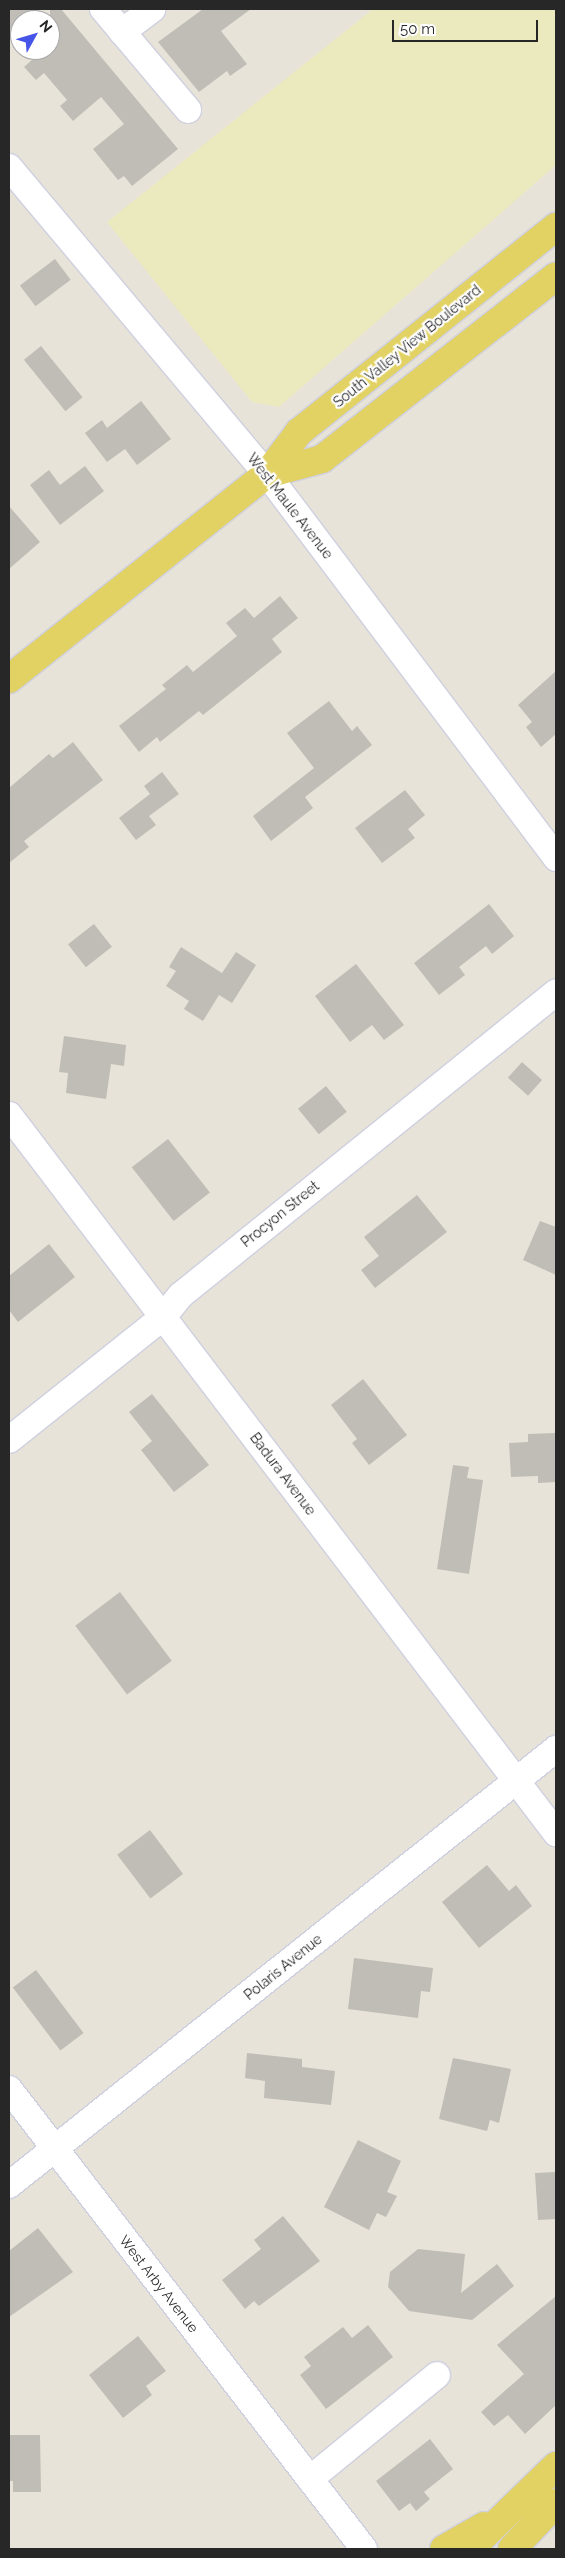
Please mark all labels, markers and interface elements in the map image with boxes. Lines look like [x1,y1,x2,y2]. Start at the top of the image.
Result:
north arrow [10,10,60,60]
scale bar [395,10,541,42]
text: N [36,17,55,35]
text: 50 m [400,20,435,38]
street label: South Valley View Boulevard [329,281,485,411]
street label: West Maule Avenue [243,450,337,562]
street label: Procyon Street [238,1177,322,1251]
street label: Badura Avenue [246,1429,320,1519]
street label: Polaris Avenue [241,1930,325,2004]
street label: West Arby Avenue [115,2232,203,2336]

